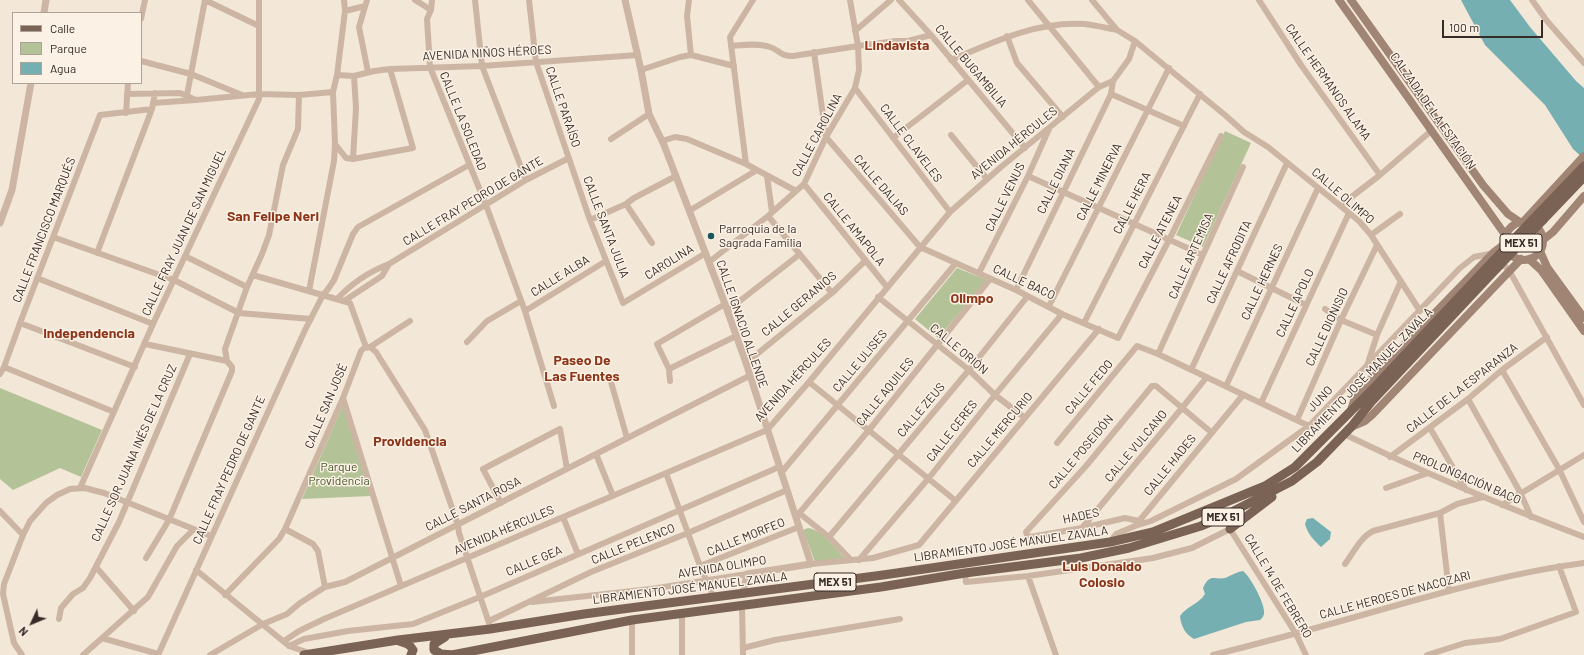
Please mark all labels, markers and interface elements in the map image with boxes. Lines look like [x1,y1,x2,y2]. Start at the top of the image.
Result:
legend [12,12,142,84]
scale bar [1444,12,1545,38]
text: 100 m [1449,20,1479,34]
text: Calle [50,21,75,35]
street label: CALLE HERMANOS ALAMA [1282,21,1374,143]
street label: CALLE BUGAMBILIA [932,22,1010,110]
district label: Lindavista [865,37,929,53]
text: Parque [50,41,87,55]
street label: AVENIDA NIÑOS HÉROES [422,42,552,64]
street label: CALZADA DE LA ESTACIÓN [1387,50,1479,172]
text: Agua [50,61,76,75]
street label: CALLE PARAÍSO [542,65,584,149]
street label: CALLE LA SOLEDAD [437,70,489,172]
street label: CALLE CAROLINA [789,91,845,179]
street label: CALLE CLAVELES [877,101,945,185]
street label: AVENIDA HÉRCULES [968,104,1060,182]
street label: CALLE MINERVA [1073,141,1125,223]
street label: CALLE FRAY JUAN DE SAN MIGUEL [139,146,229,318]
street label: CALLE DIANA [1034,146,1078,216]
street label: CALLE DALIAS [851,152,911,218]
street label: CALLE FRAY PEDRO DE GANTE [400,153,546,249]
street label: CALLE FRANCISCO MARQUÉS [10,155,78,305]
street label: CALLE VENUS [982,160,1028,234]
street label: CALLE OLIMPO [1309,165,1377,227]
street label: CALLE HERA [1110,169,1154,237]
street label: CALLE SANTA JULIA [580,174,632,280]
street label: CALLE AMAPOLA [820,189,888,269]
street label: CALLE ATENEA [1135,193,1185,271]
district label: San Felipe Neri [227,208,319,224]
street label: CALLE ARTEMISA [1166,211,1216,301]
street label: CALLE AFRODITA [1203,218,1255,306]
place label: Parroquia de la Sagrada Familia [719,222,802,250]
marker: Parroquia de la Sagrada Familia [706,231,716,241]
road number: MEX 51 [1500,234,1542,252]
street label: CAROLINA [642,241,696,283]
street label: CALLE HERNES [1238,242,1286,322]
street label: CALLE ALBA [528,252,592,300]
street label: CALLE IGNACIO ALLENDE [713,258,771,390]
street label: CALLE BACO [991,261,1057,303]
street label: CALLE APOLO [1273,266,1317,340]
street label: CALLE GERANIOS [759,269,839,339]
street label: CALLE DIONISIO [1303,286,1351,368]
district label: Olimpo [950,290,994,306]
street label: LIBRAMIENTO JOSÉ MANUEL ZAVALA [1289,305,1435,455]
street label: CALLE ORIÓN [927,321,991,377]
district label: Independencia [43,325,135,341]
street label: CALLE ULISES [830,327,890,395]
street label: AVENIDA HÉRCULES [752,335,834,425]
street label: CALLE DE LA ESPARANZA [1403,340,1521,436]
district label: Paseo De Las Fuentes [544,352,620,384]
street label: CALLE AQUILES [853,355,917,429]
street label: CALLE FEDO [1062,357,1116,417]
street label: CALLE SAN JOSÉ [302,361,350,451]
street label: CALLE SOR JUANA INÉS DE LA CRUZ [88,362,180,544]
street label: CALLE ZEUS [894,380,948,440]
street label: JUNO [1304,383,1336,415]
street label: CALLE MERCURIO [964,389,1036,471]
street label: CALLE FRAY PEDRO DE GANTE [190,394,268,546]
street label: CALLE CERES [924,397,980,465]
street label: CALLE VULCANO [1102,407,1170,485]
street label: CALLE POSEIDÓN [1046,412,1116,492]
street label: CALLE HADES [1141,431,1199,499]
district label: Providencia [373,433,447,449]
street label: PROLONGACIÓN BACO [1411,449,1523,507]
park label: Parque Providencia [308,460,370,488]
street label: CALLE SANTA ROSA [423,474,523,534]
street label: AVENIDA HÉRCULES [452,502,556,558]
street label: HADES [1061,505,1101,527]
road number: MEX 51 [1202,508,1244,526]
street label: CALLE MORFEO [705,515,787,559]
street label: CALLE PELENCO [589,521,677,567]
street label: LIBRAMIENTO JOSÉ MANUEL ZAVALA [913,523,1109,565]
street label: CALLE 14 DE FEBRERO [1241,531,1315,641]
street label: CALLE GEA [504,543,564,579]
street label: AVENIDA OLIMPO [677,553,767,581]
district label: Luis Donaldo Colosio [1062,558,1142,590]
street label: CALLE HEROES DE NACOZARI [1318,568,1472,622]
street label: LIBRAMIENTO JOSÉ MANUEL ZAVALA [592,569,788,607]
road number: MEX 51 [814,573,856,591]
north arrow [12,603,52,643]
text: N [16,625,30,639]

